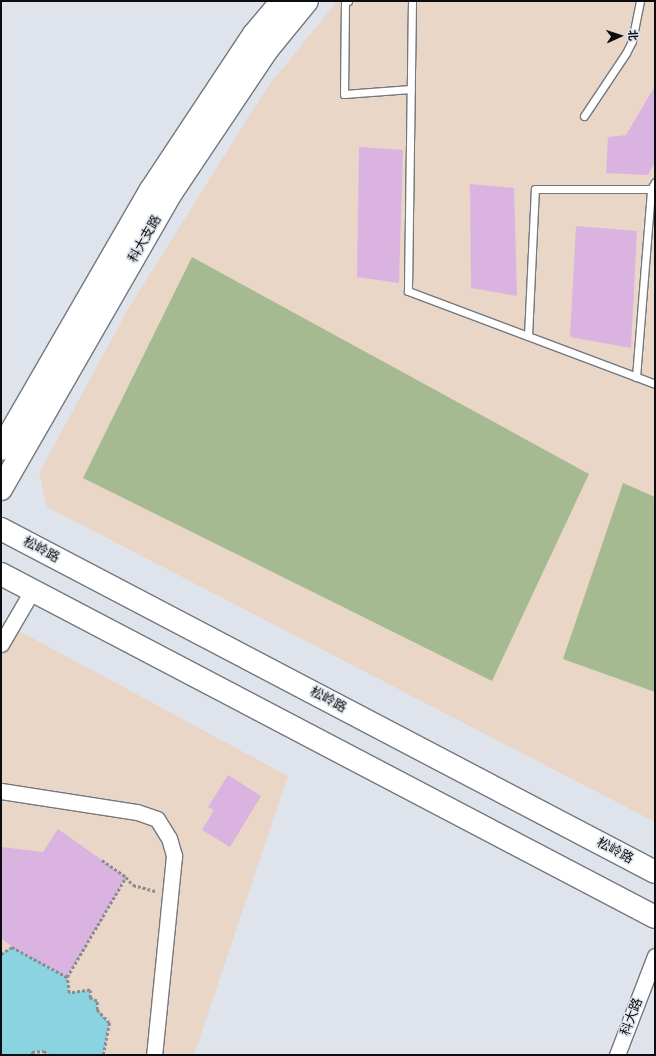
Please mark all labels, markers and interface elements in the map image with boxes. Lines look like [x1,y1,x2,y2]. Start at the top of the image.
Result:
north arrow [600,16,640,56]
text: 北 [626,30,639,41]
street label: 科大支路 [125,213,165,265]
street label: 松岭路 [20,534,62,566]
street label: 松岭路 [307,684,349,716]
street label: 松岭路 [594,835,636,867]
street label: 科大路 [618,996,646,1038]

